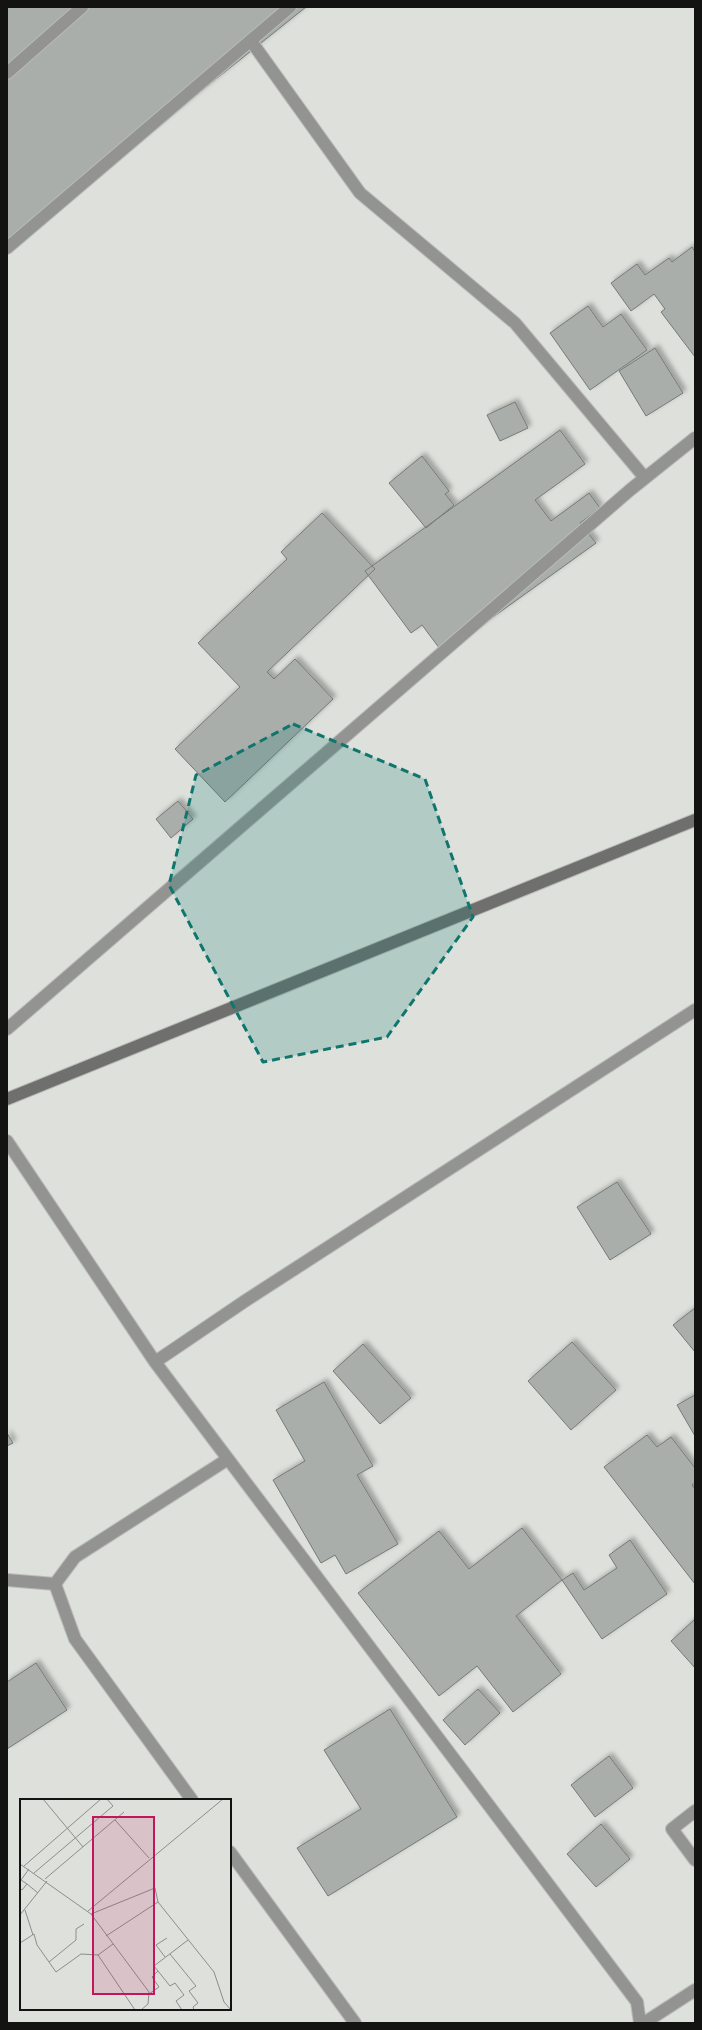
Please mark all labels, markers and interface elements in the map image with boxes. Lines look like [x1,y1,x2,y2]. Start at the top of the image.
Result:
inset map [20,1799,231,2010]

